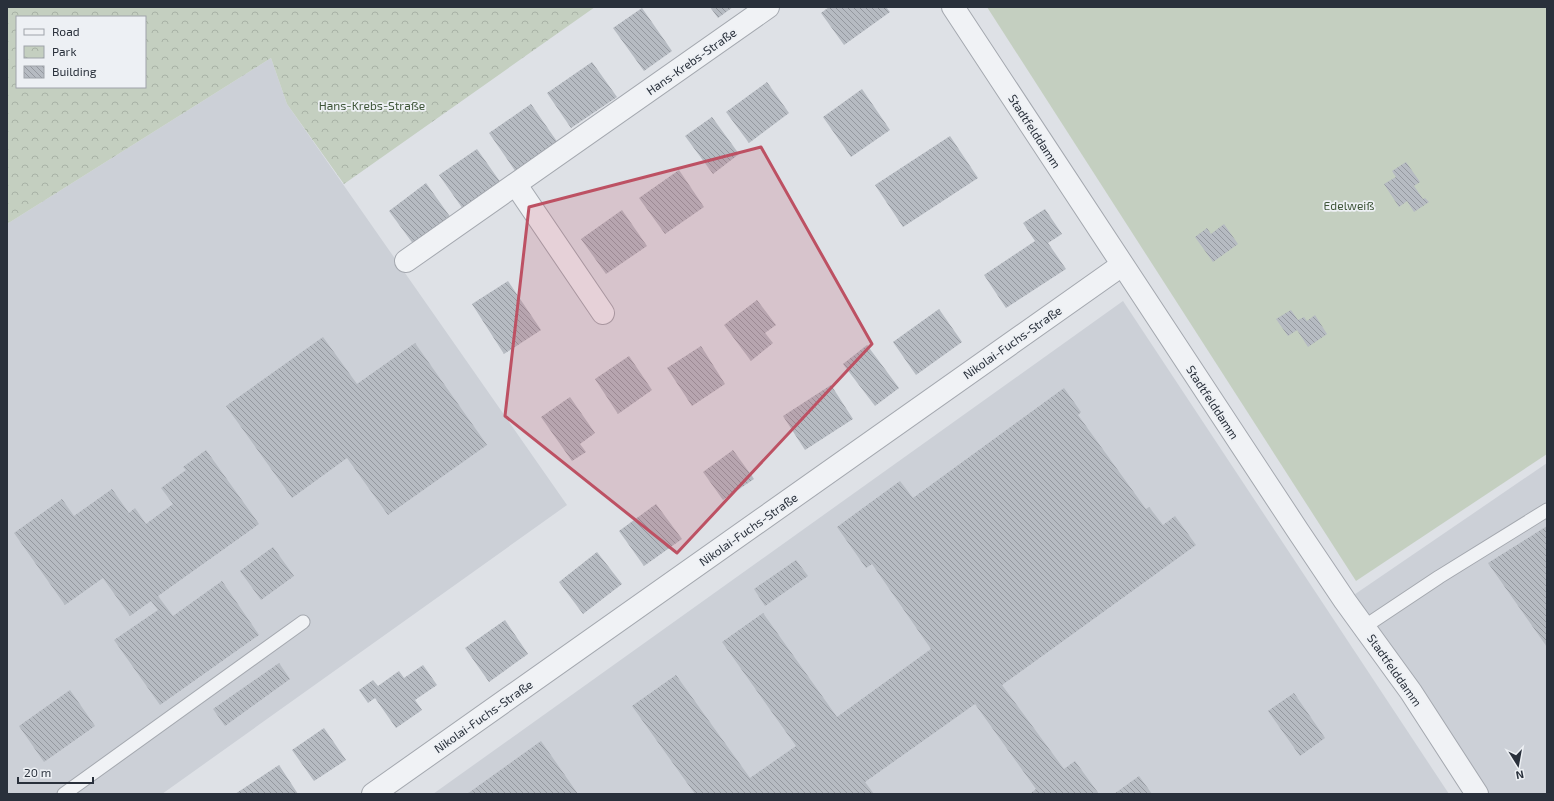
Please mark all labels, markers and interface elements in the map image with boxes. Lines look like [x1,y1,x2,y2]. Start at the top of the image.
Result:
legend [16,16,146,88]
text: Road [52,24,80,38]
street label: Hans-Krebs-Straße [643,25,739,97]
text: Park [52,44,77,58]
text: Building [52,64,97,78]
street label: Stadtfelddamm [1006,91,1064,171]
park label: Hans-Krebs-Straße [319,98,425,112]
park label: Edelweiß [1324,198,1374,212]
street label: Nikolai-Fuchs-Straße [960,303,1064,381]
street label: Stadtfelddamm [1184,362,1242,442]
street label: Nikolai-Fuchs-Straße [696,490,800,568]
street label: Stadtfelddamm [1365,631,1425,709]
street label: Nikolai-Fuchs-Straße [431,677,535,755]
north arrow [1498,745,1538,785]
scale bar [18,759,93,785]
text: 20 m [24,765,51,779]
text: N [1515,768,1525,782]

